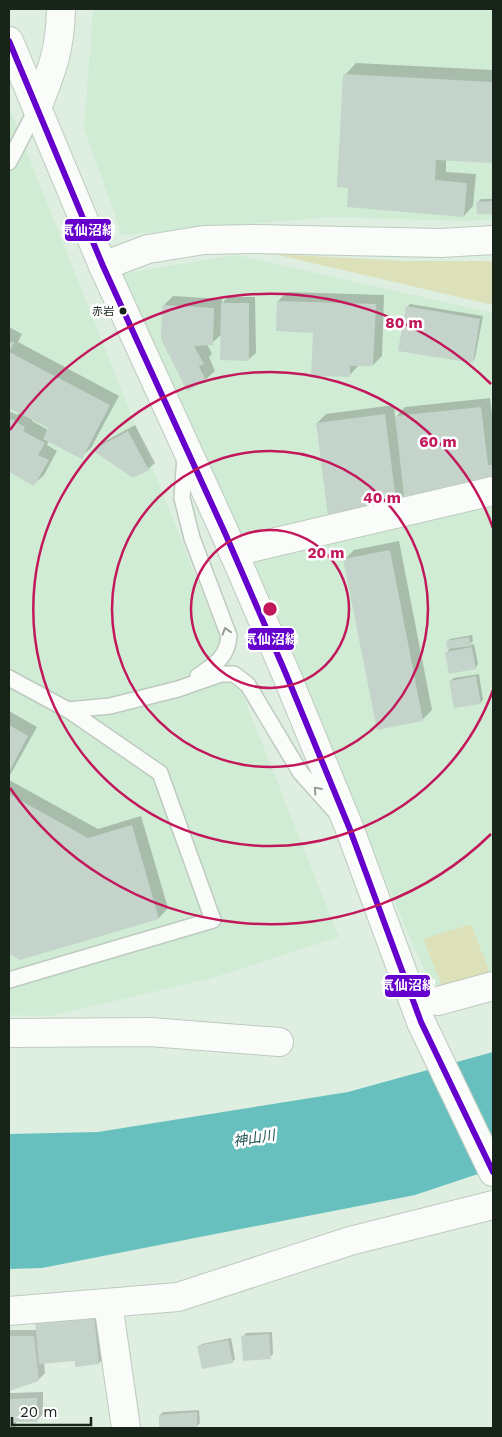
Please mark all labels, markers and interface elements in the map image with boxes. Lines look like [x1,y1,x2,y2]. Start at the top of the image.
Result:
line badge: 気仙沼線 [64,218,112,242]
text: 気仙沼線 [60,222,116,238]
place label: 赤岩 [92,305,114,318]
marker: 赤岩 [118,306,128,316]
text: 80 m [385,314,423,332]
text: 60 m [419,433,457,451]
text: 40 m [363,489,401,507]
text: 20 m [307,544,345,562]
centre of rings [261,600,279,618]
one-way arrow [222,627,232,636]
line badge: 気仙沼線 [247,627,295,651]
text: 気仙沼線 [243,631,299,647]
one-way arrow [313,787,322,796]
line badge: 気仙沼線 [384,974,431,998]
text: 気仙沼線 [380,977,436,993]
water label: 神山川 [232,1127,278,1149]
scale bar [12,1394,91,1426]
text: 20 m [20,1403,58,1421]

